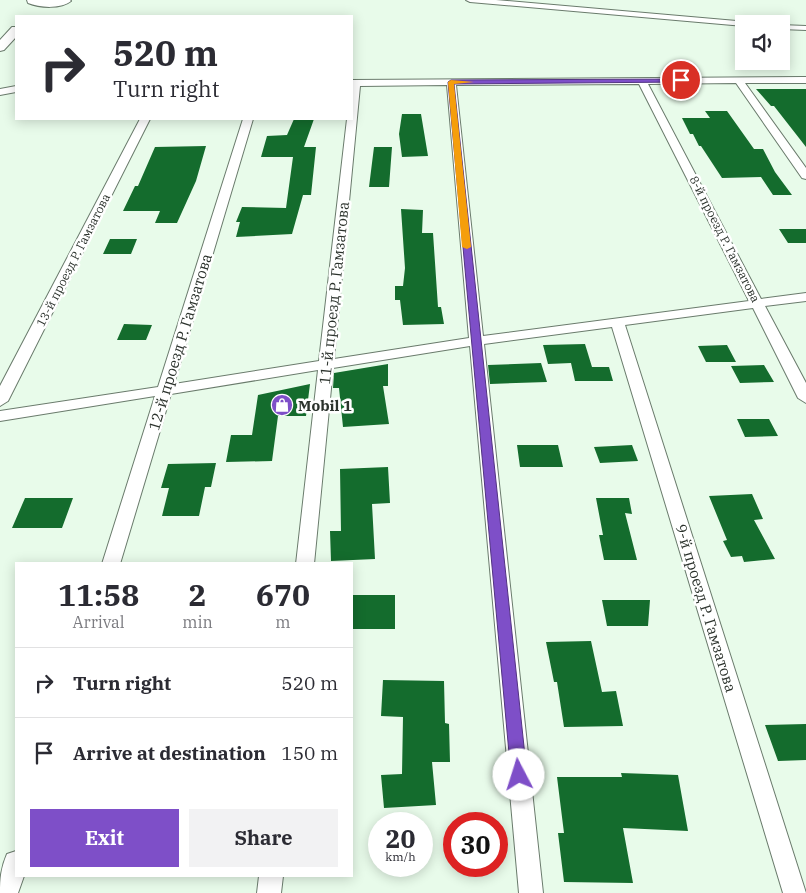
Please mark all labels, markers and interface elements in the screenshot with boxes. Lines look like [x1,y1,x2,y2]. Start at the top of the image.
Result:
map controls [735,15,790,70]
button: sound [735,15,790,70]
text: 520 m [113,30,218,76]
icon: right [30,35,95,100]
pin [660,59,702,101]
icon: arrive [667,66,695,94]
text: Turn right [113,74,220,103]
street label: 8-й проезд Р. Гамзатова [687,173,764,305]
street label: 13-й проезд Р. Гамзатова [33,191,113,329]
street label: 11-й проезд Р. Гамзатова [315,201,353,385]
street label: 12-й проезд Р. Гамзатова [144,251,216,433]
shop icon: Mobil 1 [270,393,294,417]
place label: Mobil 1 [298,396,352,415]
street label: 9-й проезд Р. Гамзатова [671,522,741,694]
text: 11:58 [58,575,139,614]
text: 2 [189,575,207,614]
text: 670 [256,575,310,614]
text: Arrival [73,612,125,632]
text: min [182,612,213,632]
text: m [275,612,291,632]
icon: right [30,669,58,697]
text: Turn right [73,671,171,695]
text: 520 m [281,671,338,695]
icon: arrive [30,739,58,767]
text: Arrive at destination [73,741,266,765]
text: 150 m [281,741,338,765]
position arrow [492,748,544,800]
button: Exit [30,809,179,867]
button: Share [189,809,338,867]
speed limit sign: 30 [443,812,508,877]
text: 20 [385,822,416,855]
text: km/h [385,849,416,864]

